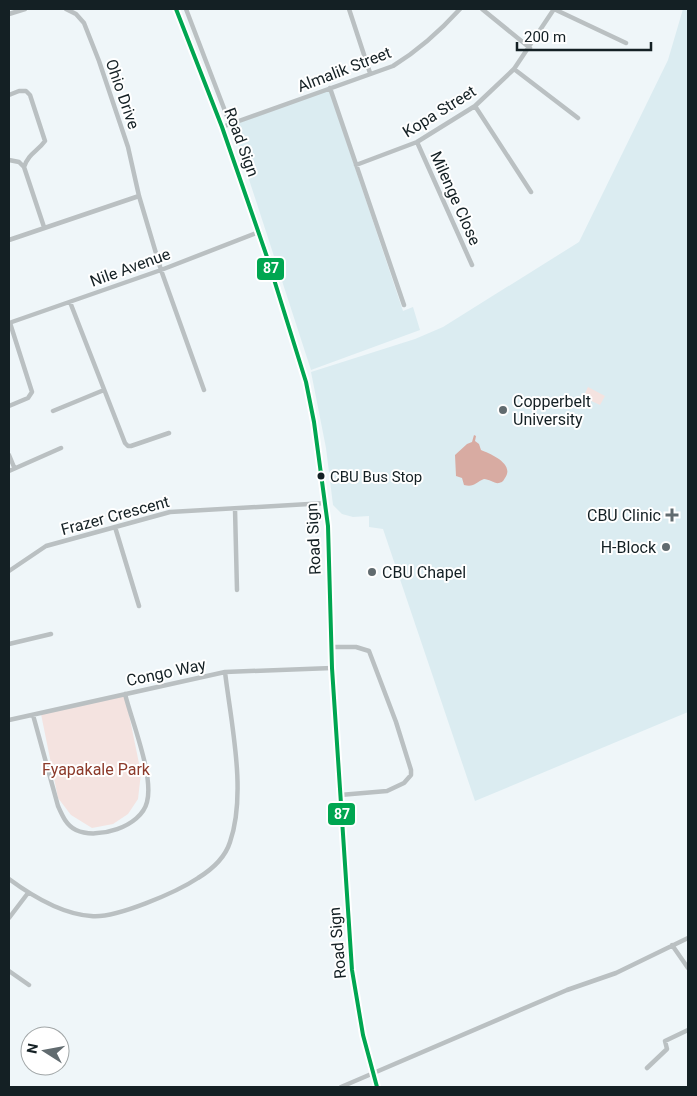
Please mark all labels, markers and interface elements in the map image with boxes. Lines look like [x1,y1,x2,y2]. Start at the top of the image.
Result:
scale bar [517,20,651,52]
text: 200 m [524,28,566,46]
street label: Almalik Street [294,43,394,96]
street label: Ohio Drive [102,57,143,132]
street label: Kopa Street [399,81,479,141]
street label: Road Sign [220,105,263,179]
street label: Milenge Close [426,148,485,248]
street label: Nile Avenue [87,244,173,291]
line badge: 87 [256,257,285,281]
text: 87 [263,260,279,276]
place label: Copperbelt University [513,392,591,429]
marker: Copperbelt University [497,404,509,416]
place label: CBU Bus Stop [330,468,422,486]
marker: CBU Bus Stop [316,471,326,481]
street label: Frazer Crescent [59,492,171,539]
street label: Road Sign [302,503,325,575]
place label: CBU Clinic [587,506,661,525]
marker: CBU Clinic [665,508,679,522]
place label: H-Block [601,538,657,557]
marker: H-Block [660,541,672,553]
place label: CBU Chapel [382,563,466,582]
marker: CBU Chapel [366,566,378,578]
street label: Congo Way [125,655,208,690]
park label: Fyapakale Park [42,760,151,779]
line badge: 87 [327,802,356,826]
text: 87 [334,806,350,822]
street label: Road Sign [325,906,350,980]
north arrow [20,1026,70,1076]
text: N [23,1042,41,1055]

